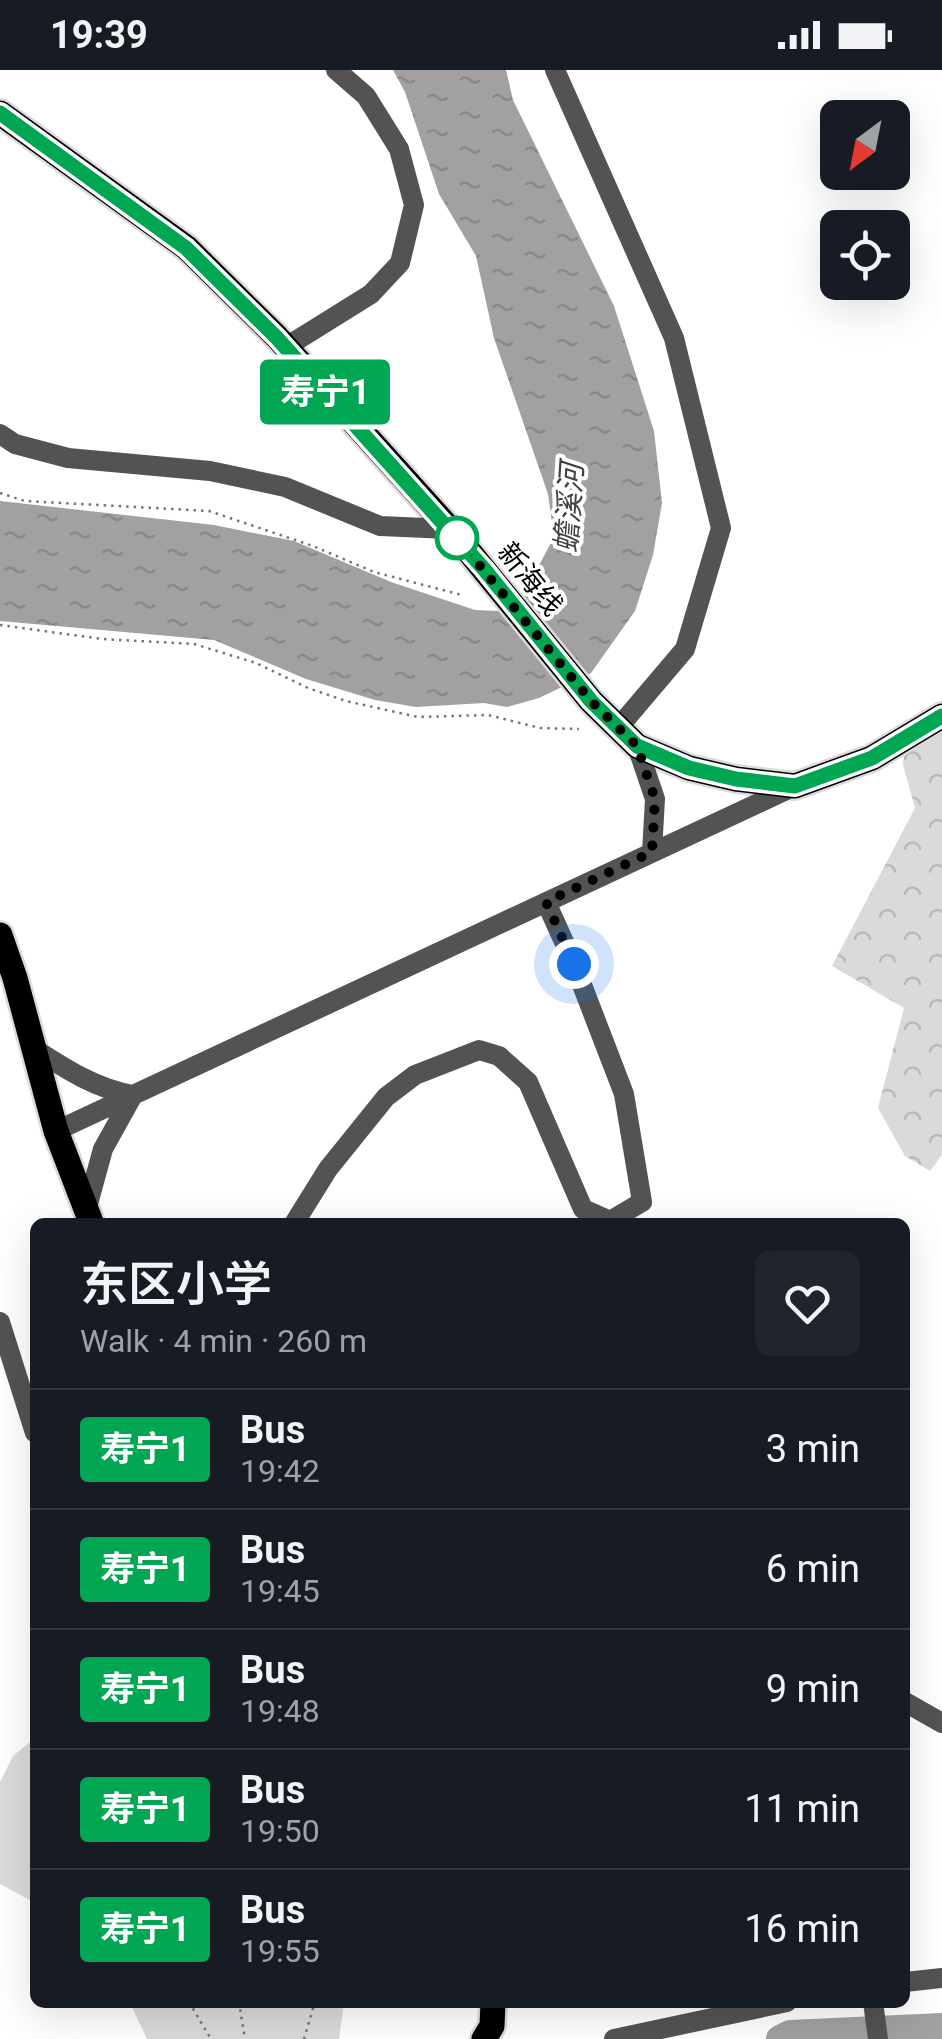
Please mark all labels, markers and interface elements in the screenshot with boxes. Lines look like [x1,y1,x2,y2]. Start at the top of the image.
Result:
text: 19:39 [50,13,148,57]
north arrow [820,100,910,190]
map controls [820,100,910,300]
button: locate [820,210,910,300]
line badge: 寿宁1 [268,360,382,424]
text: 寿宁1 [280,372,370,413]
water label: 蟾溪河 [548,457,590,554]
unlabelled marker [436,517,478,559]
street label: 新海线 [491,536,569,622]
your location [549,939,599,989]
button: heart [755,1251,860,1356]
text: 东区小学 [80,1256,272,1313]
text: Walk · 4 min · 260 m [80,1322,367,1360]
text: Bus [240,1408,305,1452]
text: 3 min [766,1427,860,1471]
text: 寿宁1 [100,1429,190,1470]
text: 19:42 [240,1452,320,1490]
text: Bus [240,1528,305,1572]
text: 6 min [766,1547,860,1591]
text: 寿宁1 [100,1549,190,1590]
text: 19:45 [240,1572,320,1610]
text: Bus [240,1648,305,1692]
text: 9 min [766,1667,860,1711]
text: 寿宁1 [100,1669,190,1710]
text: 19:48 [240,1692,320,1730]
text: Bus [240,1768,305,1812]
text: 11 min [744,1787,860,1831]
text: 寿宁1 [100,1789,190,1830]
text: 19:50 [240,1812,320,1850]
text: Bus [240,1888,305,1932]
text: 16 min [744,1907,860,1951]
text: 寿宁1 [100,1909,190,1950]
text: 19:55 [240,1932,320,1970]

